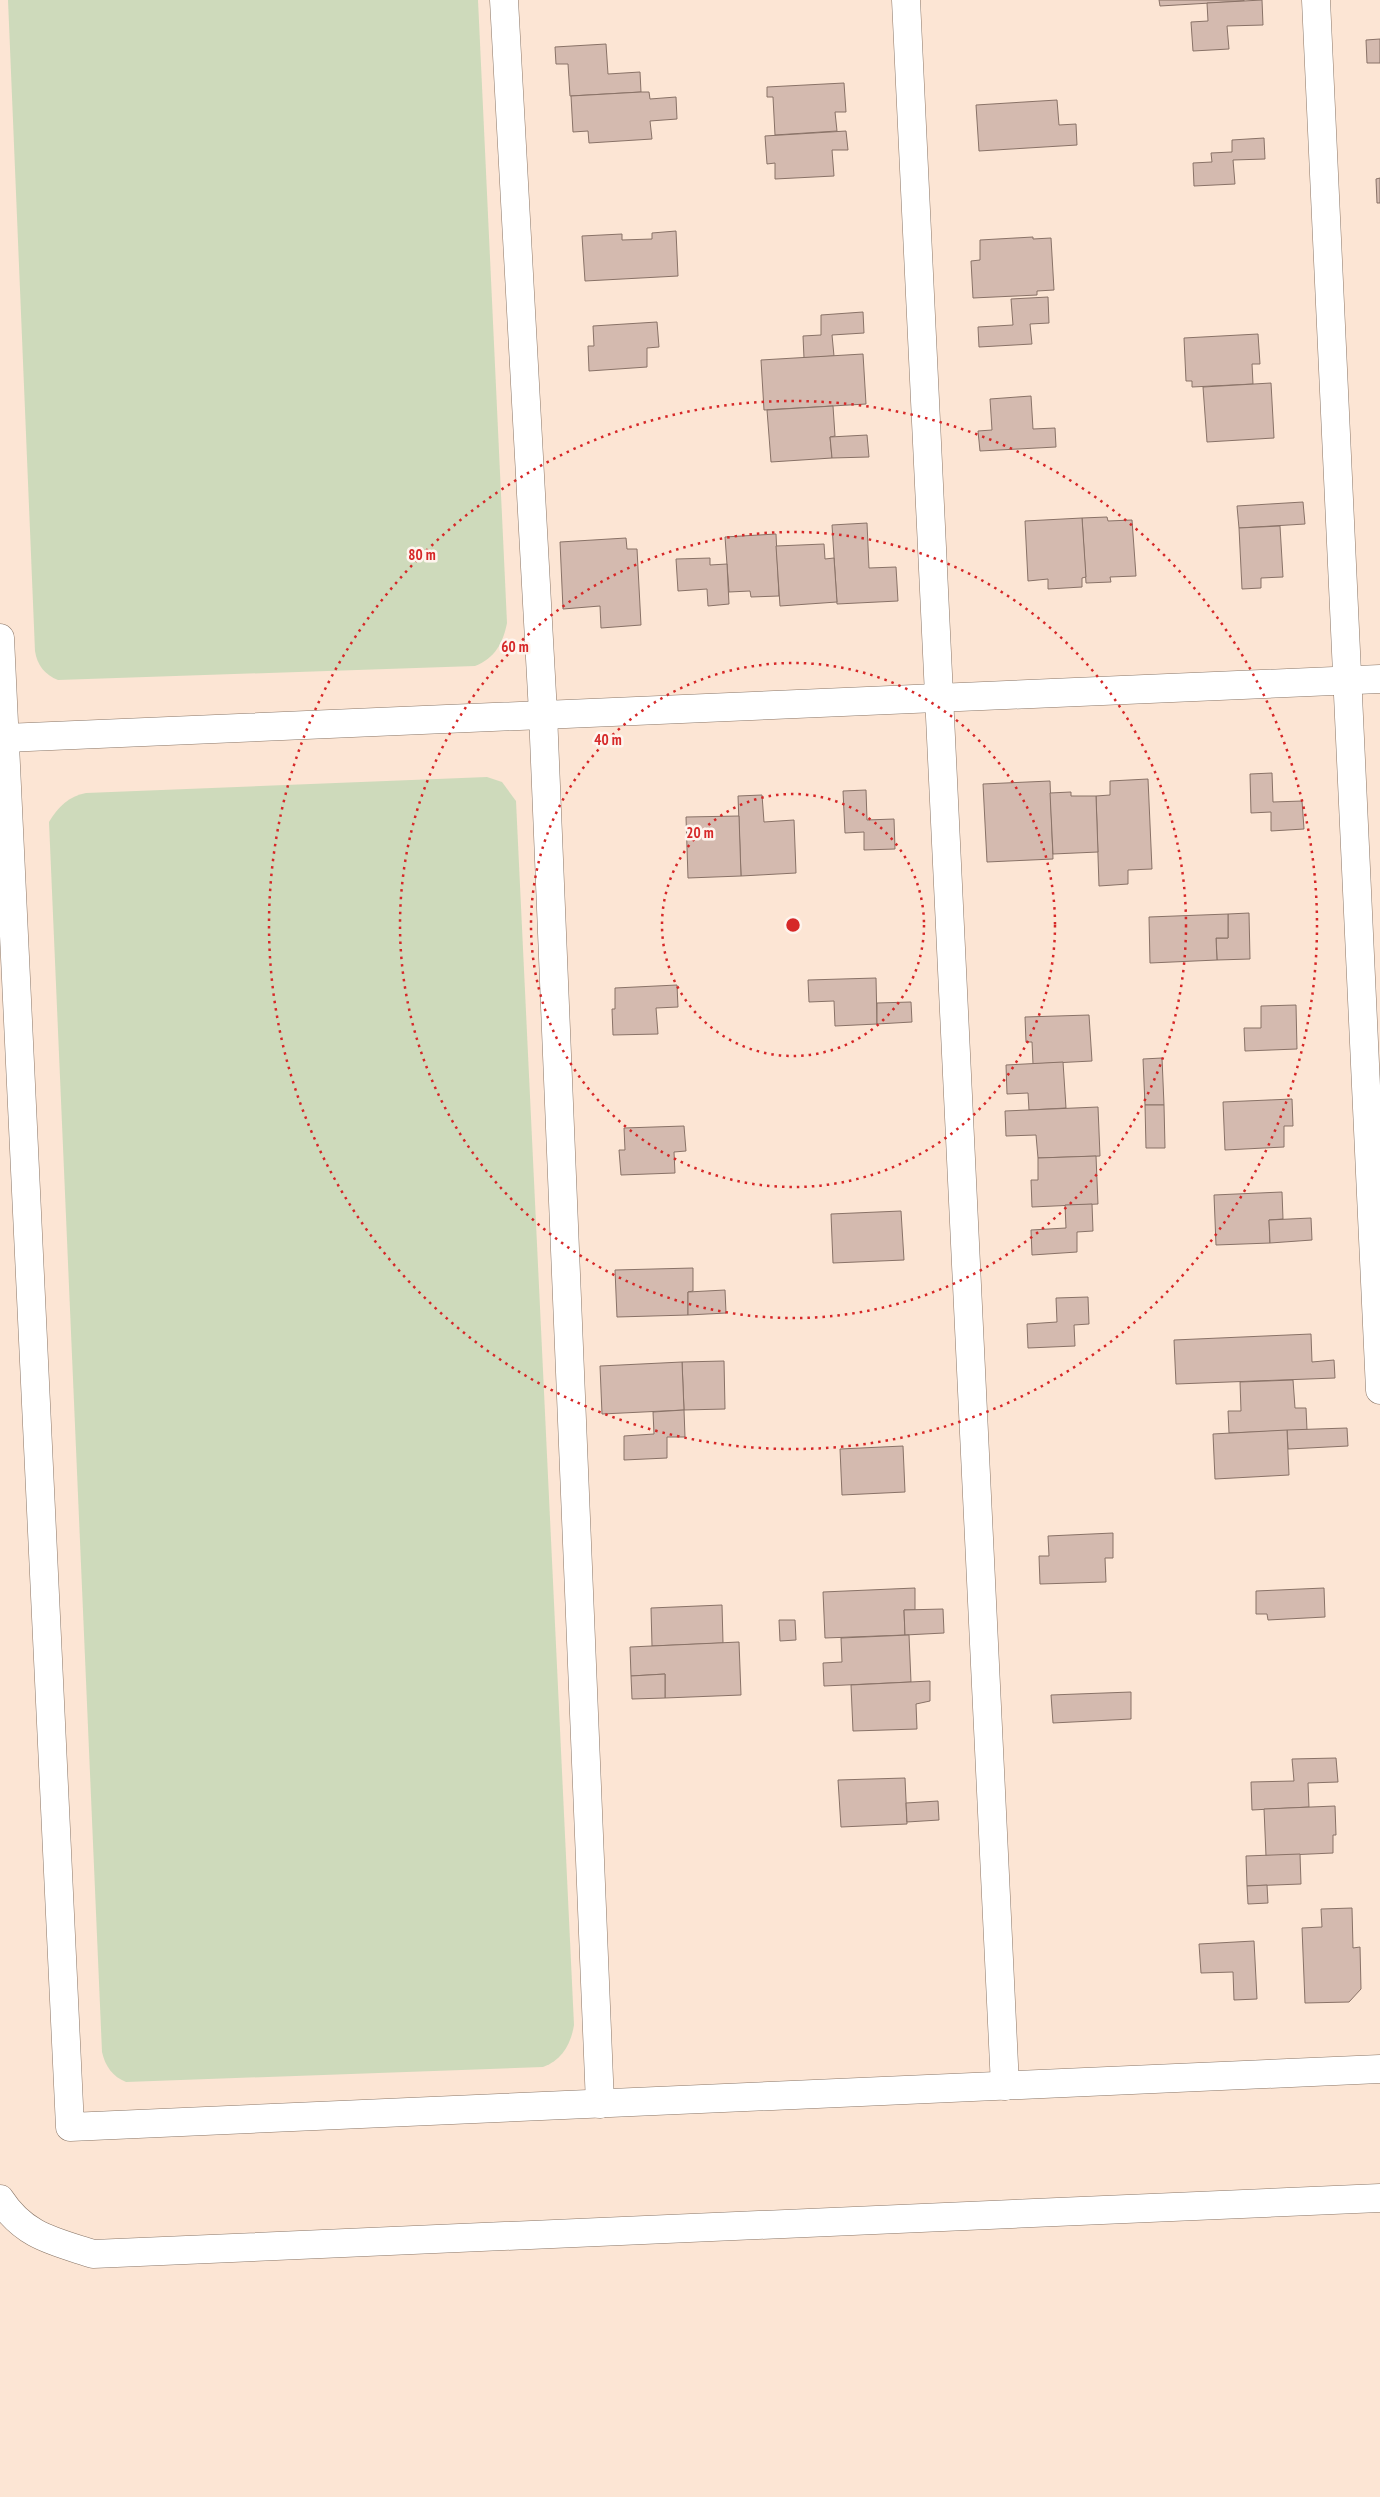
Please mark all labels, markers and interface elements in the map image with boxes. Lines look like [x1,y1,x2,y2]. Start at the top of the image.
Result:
text: 80 m [408,545,436,564]
text: 60 m [501,637,529,656]
text: 40 m [594,730,622,749]
text: 20 m [686,823,714,842]
centre of rings [784,916,802,934]

